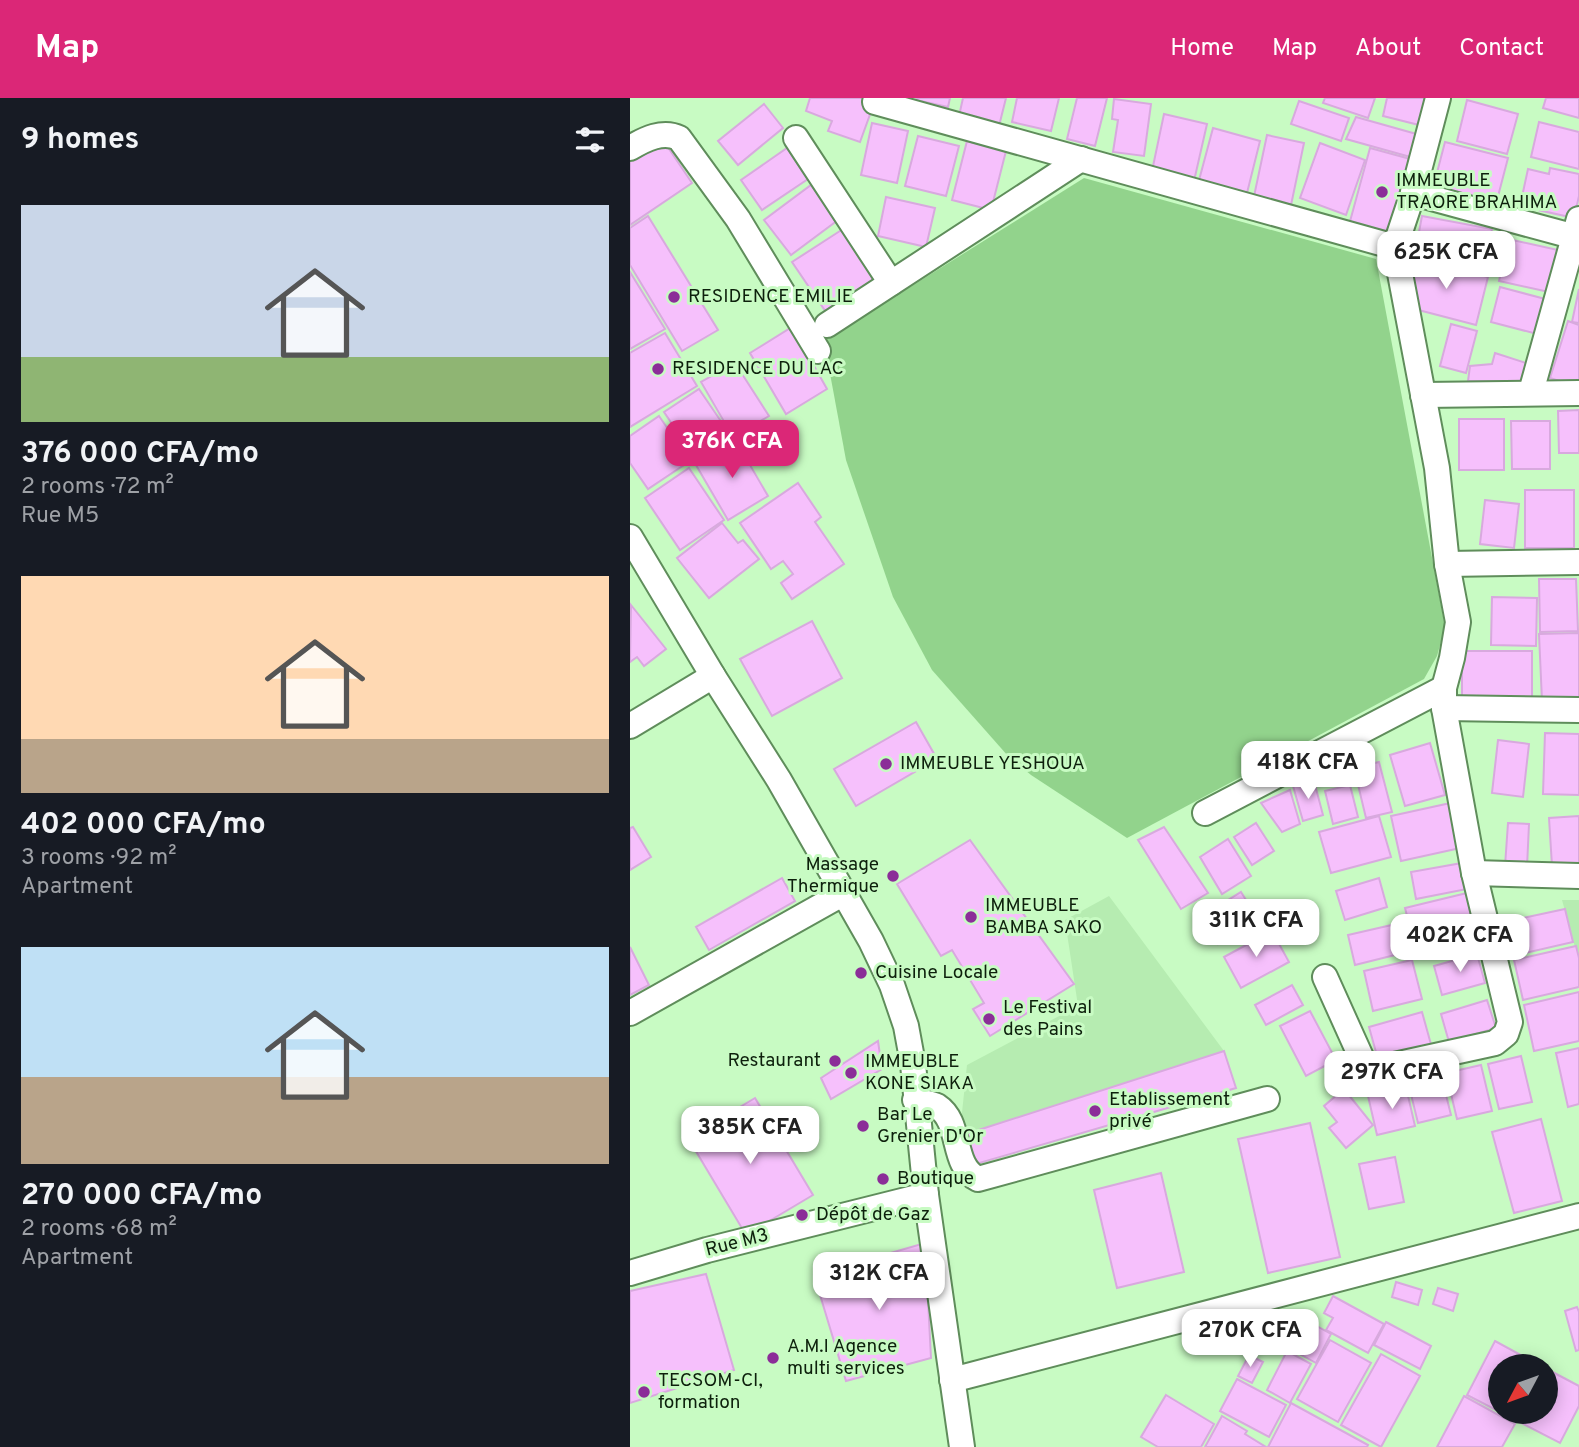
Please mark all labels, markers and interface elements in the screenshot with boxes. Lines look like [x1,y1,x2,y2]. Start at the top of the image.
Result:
text: Map [35,28,99,70]
text: Home [1170,34,1234,64]
text: Map [1272,34,1317,64]
text: About [1355,34,1421,64]
text: Contact [1459,34,1544,64]
icon: filters [571,121,609,159]
text: 9 homes [21,122,139,159]
place label: IMMEUBLE TRAORE BRAHIMA [1396,169,1557,215]
marker: IMMEUBLE TRAORE BRAHIMA [1374,184,1390,200]
pin: 625K CFA [1374,232,1518,291]
text: 625K CFA [1393,239,1499,268]
icon: home [252,250,378,376]
place label: RESIDENCE EMILIE [688,285,853,309]
marker: RESIDENCE EMILIE [666,289,682,305]
place label: RESIDENCE DU LAC [672,357,844,381]
marker: RESIDENCE DU LAC [650,361,666,377]
pin: 376K CFA [660,420,804,480]
text: 376K CFA [681,428,783,457]
text: 376 000 CFA/mo [21,436,259,473]
text: 2 rooms · 72 m² [21,473,174,502]
text: Rue M5 [21,502,99,531]
icon: home [252,621,378,747]
pin: 418K CFA [1236,742,1380,801]
text: 418K CFA [1257,749,1359,778]
place label: IMMEUBLE YESHOUA [900,752,1085,776]
marker: IMMEUBLE YESHOUA [878,756,894,772]
text: 402 000 CFA/mo [21,807,266,844]
text: 3 rooms · 92 m² [21,844,177,873]
place label: Massage Thermique [787,853,879,899]
marker: Massage Thermique [885,868,901,884]
text: Apartment [21,873,133,902]
place label: IMMEUBLE BAMBA SAKO [985,894,1102,940]
pin: 311K CFA [1184,900,1328,959]
text: 311K CFA [1208,907,1304,936]
marker: IMMEUBLE BAMBA SAKO [963,909,979,925]
pin: 402K CFA [1388,914,1532,974]
text: 402K CFA [1406,922,1514,951]
place label: Cuisine Locale [875,961,998,985]
marker: Cuisine Locale [853,965,869,981]
icon: home [252,992,378,1118]
place label: Le Festival des Pains [1003,996,1092,1042]
marker: Le Festival des Pains [981,1011,997,1027]
place label: Restaurant [727,1049,821,1073]
place label: IMMEUBLE KONE SIAKA [865,1050,974,1096]
pin: 297K CFA [1320,1052,1464,1111]
marker: Restaurant [827,1053,843,1069]
text: 297K CFA [1340,1059,1444,1088]
marker: IMMEUBLE KONE SIAKA [843,1065,859,1081]
place label: Etablissement privé [1109,1088,1230,1134]
place label: Bar Le Grenier D'Or [877,1103,984,1149]
marker: Etablissement privé [1087,1103,1103,1119]
pin: 385K CFA [678,1107,822,1166]
text: 385K CFA [697,1114,803,1143]
marker: Bar Le Grenier D'Or [855,1118,871,1134]
place label: Boutique [897,1167,974,1191]
marker: Boutique [875,1171,891,1187]
text: 270 000 CFA/mo [21,1178,262,1215]
place label: Dépôt de Gaz [816,1203,930,1227]
marker: Dépôt de Gaz [794,1207,810,1223]
text: 2 rooms · 68 m² [21,1215,177,1244]
street label: Rue M3 [703,1224,771,1262]
text: Apartment [21,1244,133,1273]
pin: 312K CFA [807,1252,951,1312]
text: 312K CFA [829,1260,929,1289]
pin: 270K CFA [1178,1310,1322,1369]
text: 270K CFA [1198,1317,1302,1346]
place label: A.M.I Agence multi services [787,1335,905,1381]
marker: A.M.I Agence multi services [765,1350,781,1366]
north arrow [1488,1354,1558,1424]
map controls [1488,1354,1558,1424]
place label: TECSOM-CI, formation [658,1369,763,1415]
marker: TECSOM-CI, formation [636,1384,652,1400]

